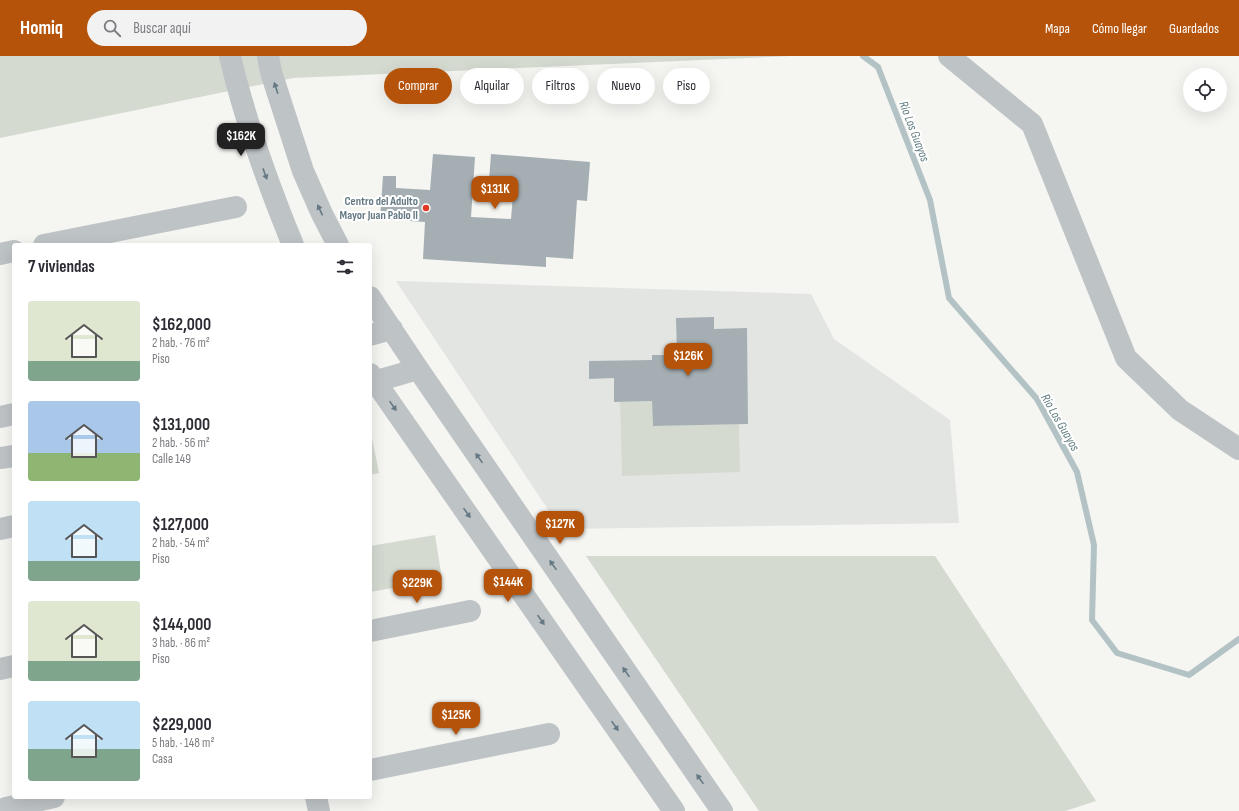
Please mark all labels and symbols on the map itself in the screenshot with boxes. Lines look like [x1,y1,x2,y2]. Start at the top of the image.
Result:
one-way arrow [273,82,279,94]
water label: Río Los Guayos [895,99,933,164]
pin: $162K [213,123,269,157]
one-way arrow [262,168,268,180]
pin: $131K [467,176,523,210]
place label: Centro del Adulto Mayor Juan Pablo II [340,194,418,223]
marker: Centro del Adulto Mayor Juan Pablo II [421,203,431,213]
one-way arrow [317,205,323,216]
pin: $126K [660,343,716,377]
water label: Río Los Guayos [1037,391,1083,454]
one-way arrow [389,401,397,411]
one-way arrow [475,452,483,463]
one-way arrow [463,508,471,518]
pin: $127K [532,511,588,545]
one-way arrow [549,560,557,570]
pin: $144K [480,569,536,603]
pin: $229K [389,570,445,604]
one-way arrow [537,614,545,625]
one-way arrow [623,666,630,678]
pin: $125K [428,702,484,736]
one-way arrow [611,721,619,732]
one-way arrow [696,774,704,784]

